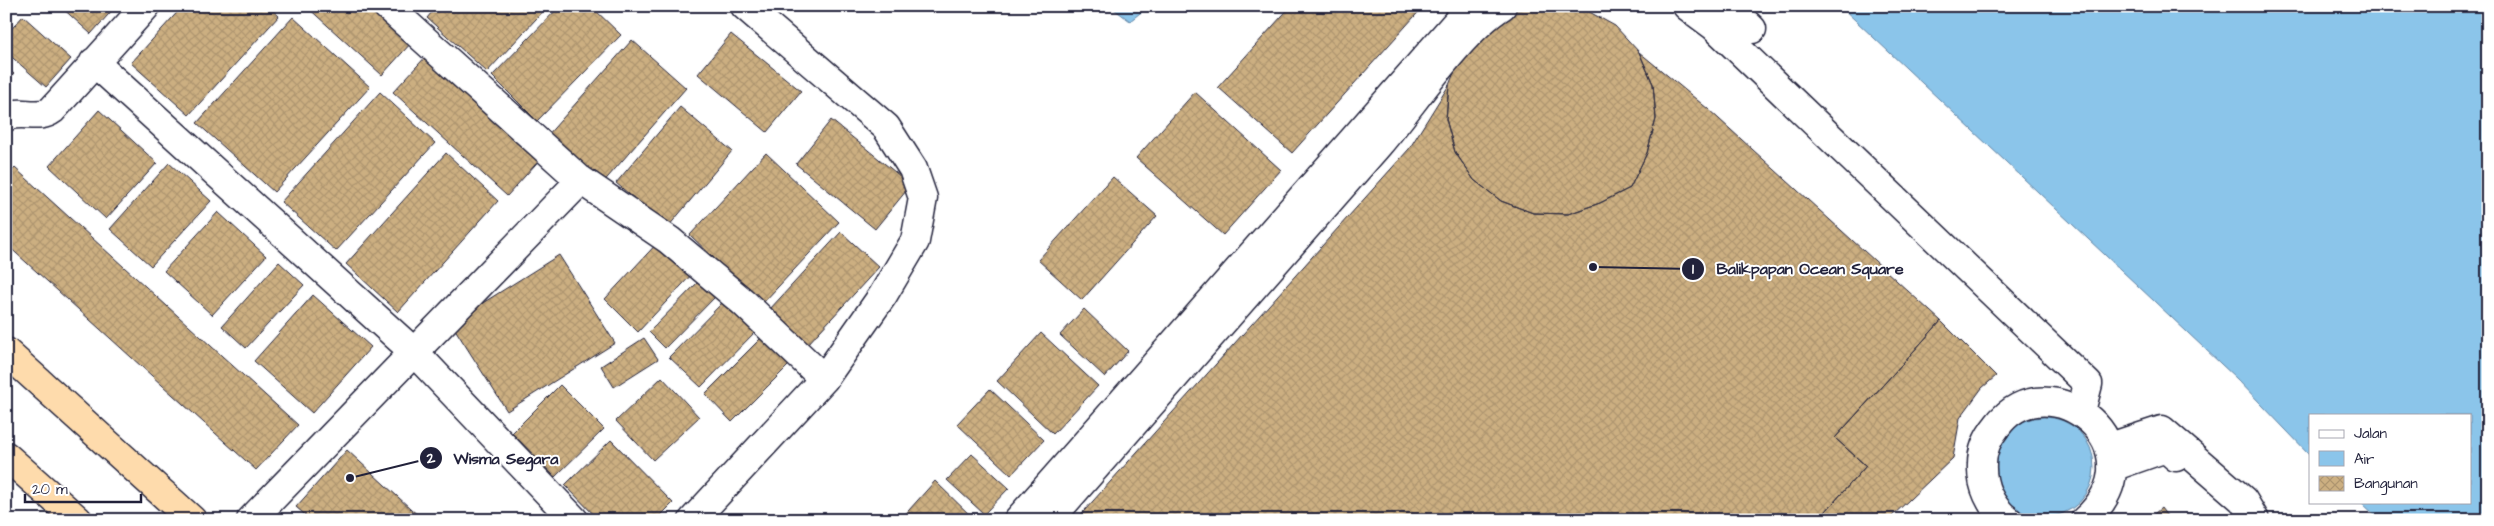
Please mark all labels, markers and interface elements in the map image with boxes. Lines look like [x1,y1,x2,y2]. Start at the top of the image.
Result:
callout: Balikpapan Ocean Square [1681,253,1913,284]
text: Balikpapan Ocean Square [1716,258,1904,280]
text: 1 [1692,259,1694,280]
legend [2309,414,2472,504]
text: Jalan [2354,423,2388,444]
callout: Wisma Segara [419,443,568,474]
text: 2 [426,448,436,469]
text: Wisma Segara [453,448,559,472]
text: Air [2354,449,2374,470]
scale bar [25,471,141,503]
text: Bangunan [2354,473,2418,495]
text: 20 m [32,479,68,500]

